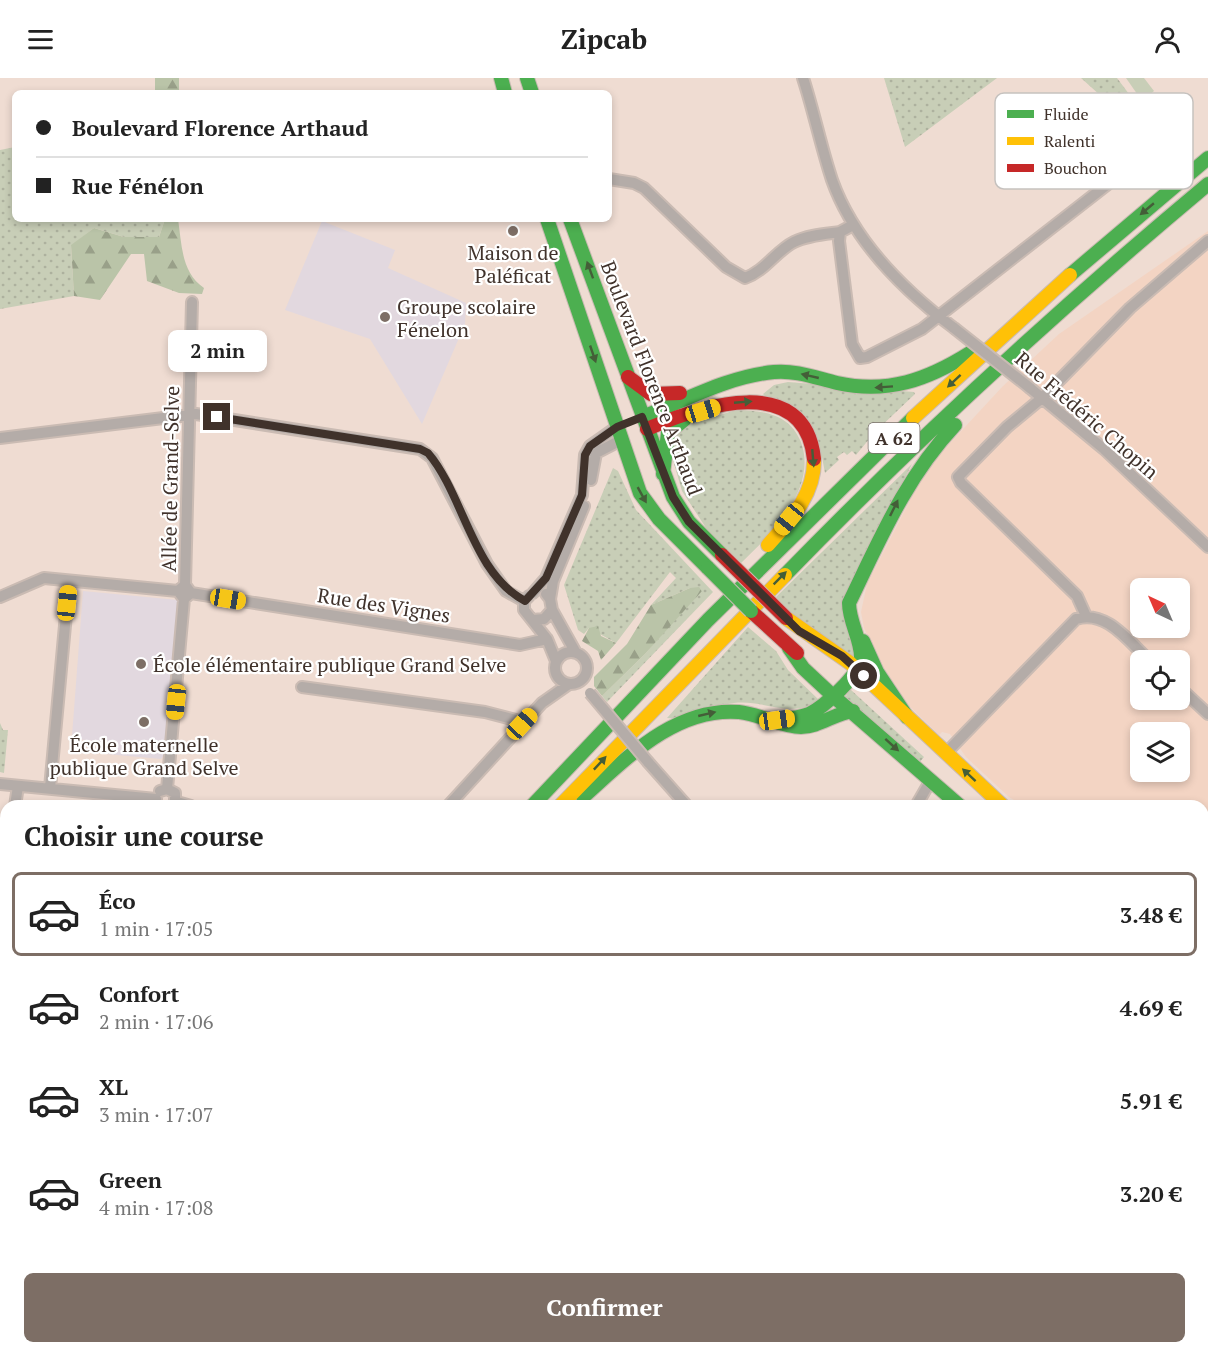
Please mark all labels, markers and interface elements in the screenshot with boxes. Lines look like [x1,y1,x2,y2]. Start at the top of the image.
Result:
text: Zipcab [561,21,647,57]
icon: menu [24,23,57,56]
icon: person [1151,23,1184,56]
legend [995,93,1193,189]
text: Fluide [1044,103,1088,125]
text: Boulevard Florence Arthaud [72,113,368,142]
text: Ralenti [1044,130,1096,152]
text: Bouchon [1044,157,1108,179]
text: Rue Fénélon [72,171,204,200]
one-way arrow [1139,203,1155,216]
marker: Maison de Paléficat [506,224,520,238]
place label: Maison de Paléficat [467,239,559,289]
street label: Boulevard Florence Arthaud [595,257,709,499]
one-way arrow [585,261,594,279]
place label: Groupe scolaire Fénelon [397,293,536,343]
marker: Groupe scolaire Fénelon [378,310,392,324]
callout: 2 min [168,330,266,372]
text: 2 min [190,337,245,364]
one-way arrow [589,345,599,363]
street label: Rue Frédéric Chopin [1010,345,1165,485]
one-way arrow [800,371,819,381]
one-way arrow [947,373,961,387]
one-way arrow [875,382,894,392]
street label: Allée de Grand-Selve [155,386,185,572]
car [683,397,723,425]
one-way arrow [734,397,753,407]
route end [203,403,230,430]
road number: A 62 [868,423,920,453]
one-way arrow [808,449,818,468]
one-way arrow [637,486,647,503]
car [771,499,807,539]
one-way arrow [890,500,899,517]
one-way arrow [772,571,786,585]
north arrow [1130,578,1190,638]
map controls [1130,578,1190,782]
street label: Rue des Vignes [316,581,452,629]
car [56,584,78,622]
car [209,587,247,611]
button: locate [1130,650,1190,710]
place label: École élémentaire publique Grand Selve [153,651,506,678]
marker: École élémentaire publique Grand Selve [134,657,148,671]
route start [850,662,877,689]
car [165,683,187,721]
car [503,705,541,743]
one-way arrow [698,709,717,718]
car [758,709,796,731]
marker: École maternelle publique Grand Selve [137,715,151,729]
button: layers [1130,722,1190,782]
place label: École maternelle publique Grand Selve [49,731,239,781]
one-way arrow [885,738,900,752]
one-way arrow [593,756,606,771]
one-way arrow [963,768,977,782]
text: Choisir une course [24,818,264,854]
text: Éco [99,886,136,915]
icon: car [27,887,81,941]
text: 3.48 € [1120,900,1182,929]
text: 1 min · 17:05 [99,915,213,942]
text: Confort [99,979,179,1008]
icon: car [27,980,81,1034]
text: 4.69 € [1120,993,1182,1022]
text: 2 min · 17:06 [99,1008,213,1035]
text: XL [99,1072,128,1101]
icon: car [27,1073,81,1127]
text: 5.91 € [1120,1086,1182,1115]
text: 3 min · 17:07 [99,1101,213,1128]
text: Green [99,1165,162,1194]
icon: car [27,1166,81,1220]
text: 3.20 € [1120,1179,1182,1208]
text: 4 min · 17:08 [99,1194,213,1221]
button: Confirmer [24,1273,1185,1342]

